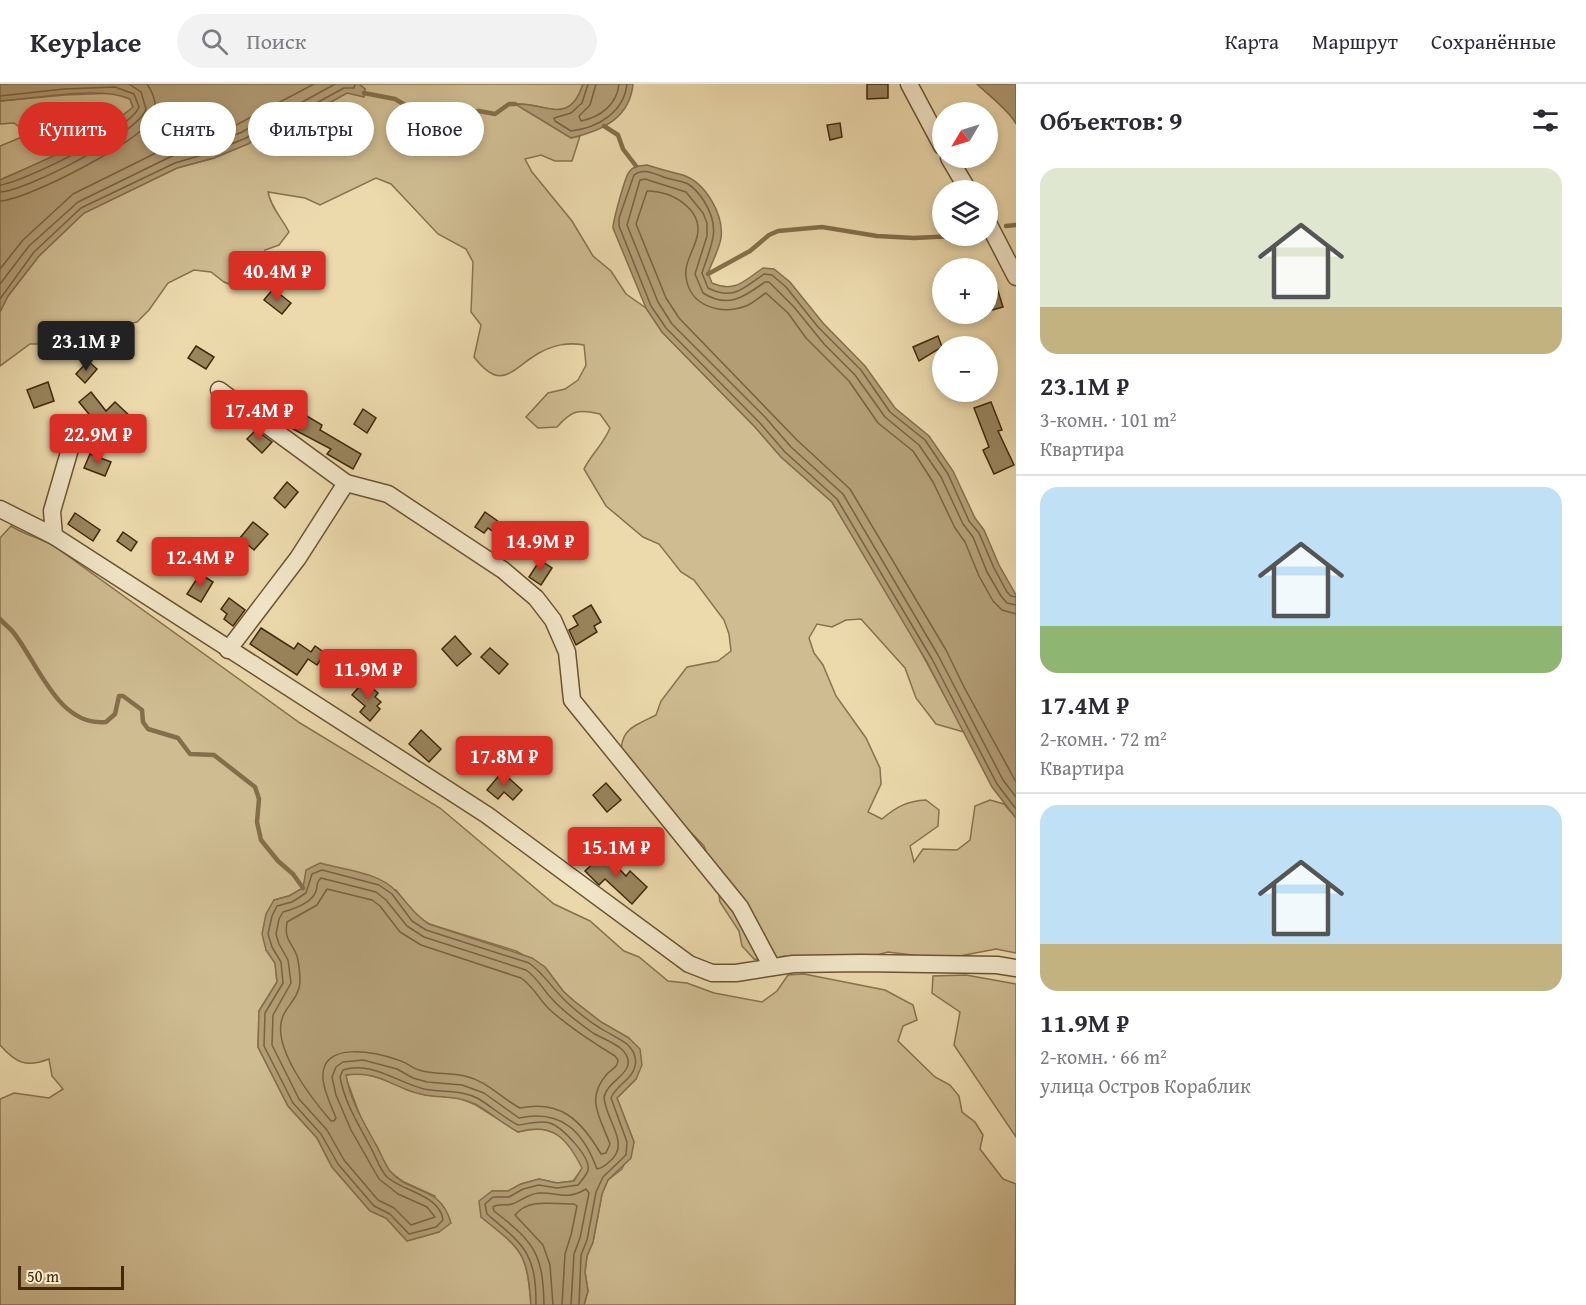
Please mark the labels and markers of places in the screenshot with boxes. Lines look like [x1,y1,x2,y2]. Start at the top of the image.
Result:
pin: 40.4M ₽ [222,251,332,302]
pin: 23.1M ₽ [31,321,141,372]
pin: 17.4M ₽ [204,390,314,441]
pin: 22.9M ₽ [43,414,153,465]
pin: 14.9M ₽ [485,521,595,572]
pin: 12.4M ₽ [145,537,255,588]
pin: 11.9M ₽ [313,649,423,700]
pin: 17.8M ₽ [449,736,559,787]
pin: 15.1M ₽ [561,827,671,878]

